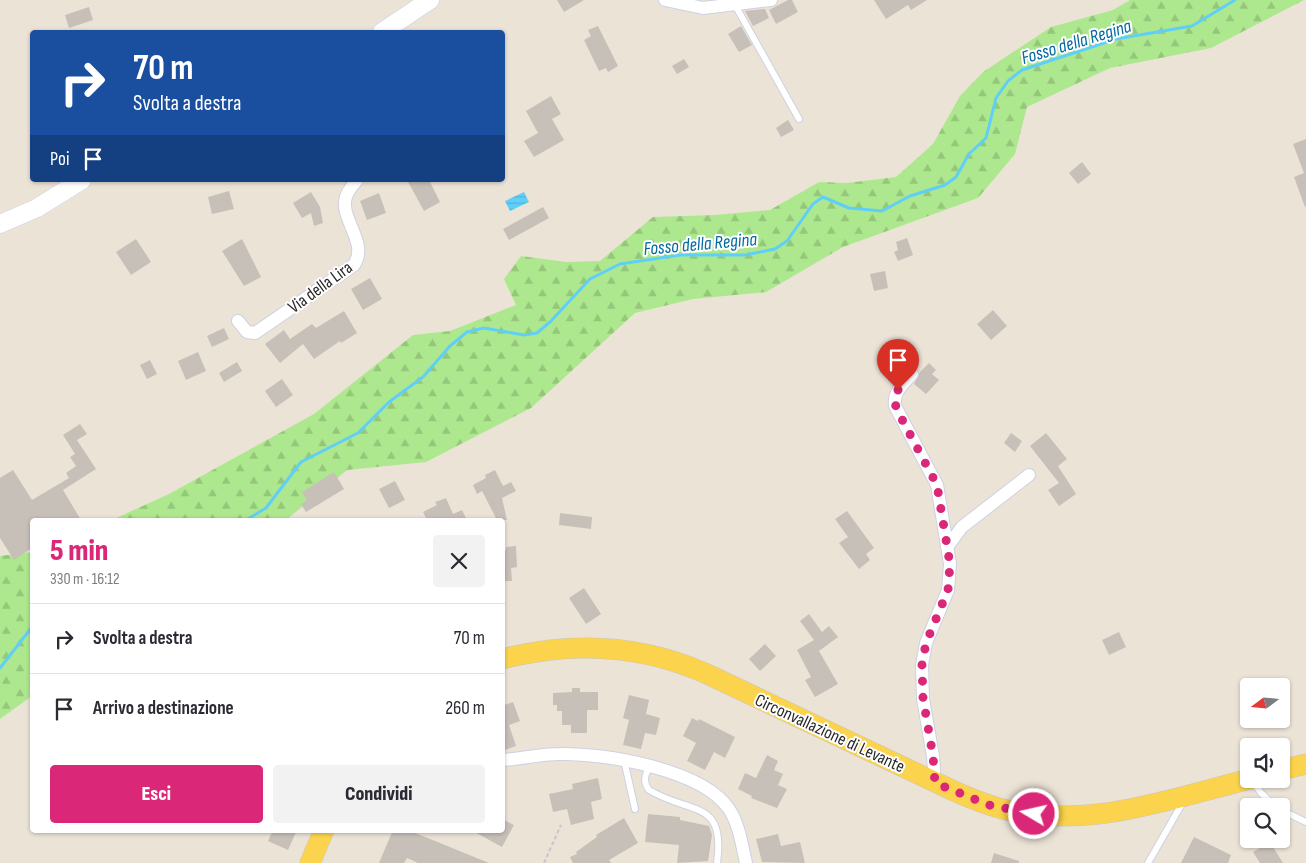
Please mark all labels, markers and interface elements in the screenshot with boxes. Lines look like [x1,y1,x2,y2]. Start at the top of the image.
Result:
water label: Fosso della Regina [1019,15,1135,70]
text: 70 m [133,47,193,90]
icon: right [50,50,115,115]
text: Svolta a destra [133,90,242,117]
icon: arrive [79,145,107,173]
text: Poi [50,148,69,171]
water label: Fosso della Regina [642,228,758,261]
street label: Via della Lira [284,257,357,318]
pin [877,339,919,390]
icon: arrive [884,346,912,374]
text: 5 min [50,533,108,569]
button: close [433,535,485,587]
text: 330 m · 16:12 [50,570,120,589]
icon: right [50,625,78,653]
text: Svolta a destra [93,627,193,650]
text: 70 m [454,627,485,650]
north arrow [1240,678,1290,728]
map controls [1240,678,1290,848]
street label: Circonvallazione di Levante [752,690,908,777]
icon: arrive [50,695,78,723]
text: Arrivo a destinazione [93,697,234,720]
text: 260 m [445,697,485,720]
button: sound [1240,738,1290,788]
button: Esci [50,765,263,823]
button: Condividi [273,765,485,823]
position arrow [1007,787,1059,839]
button: search [1240,798,1290,848]

